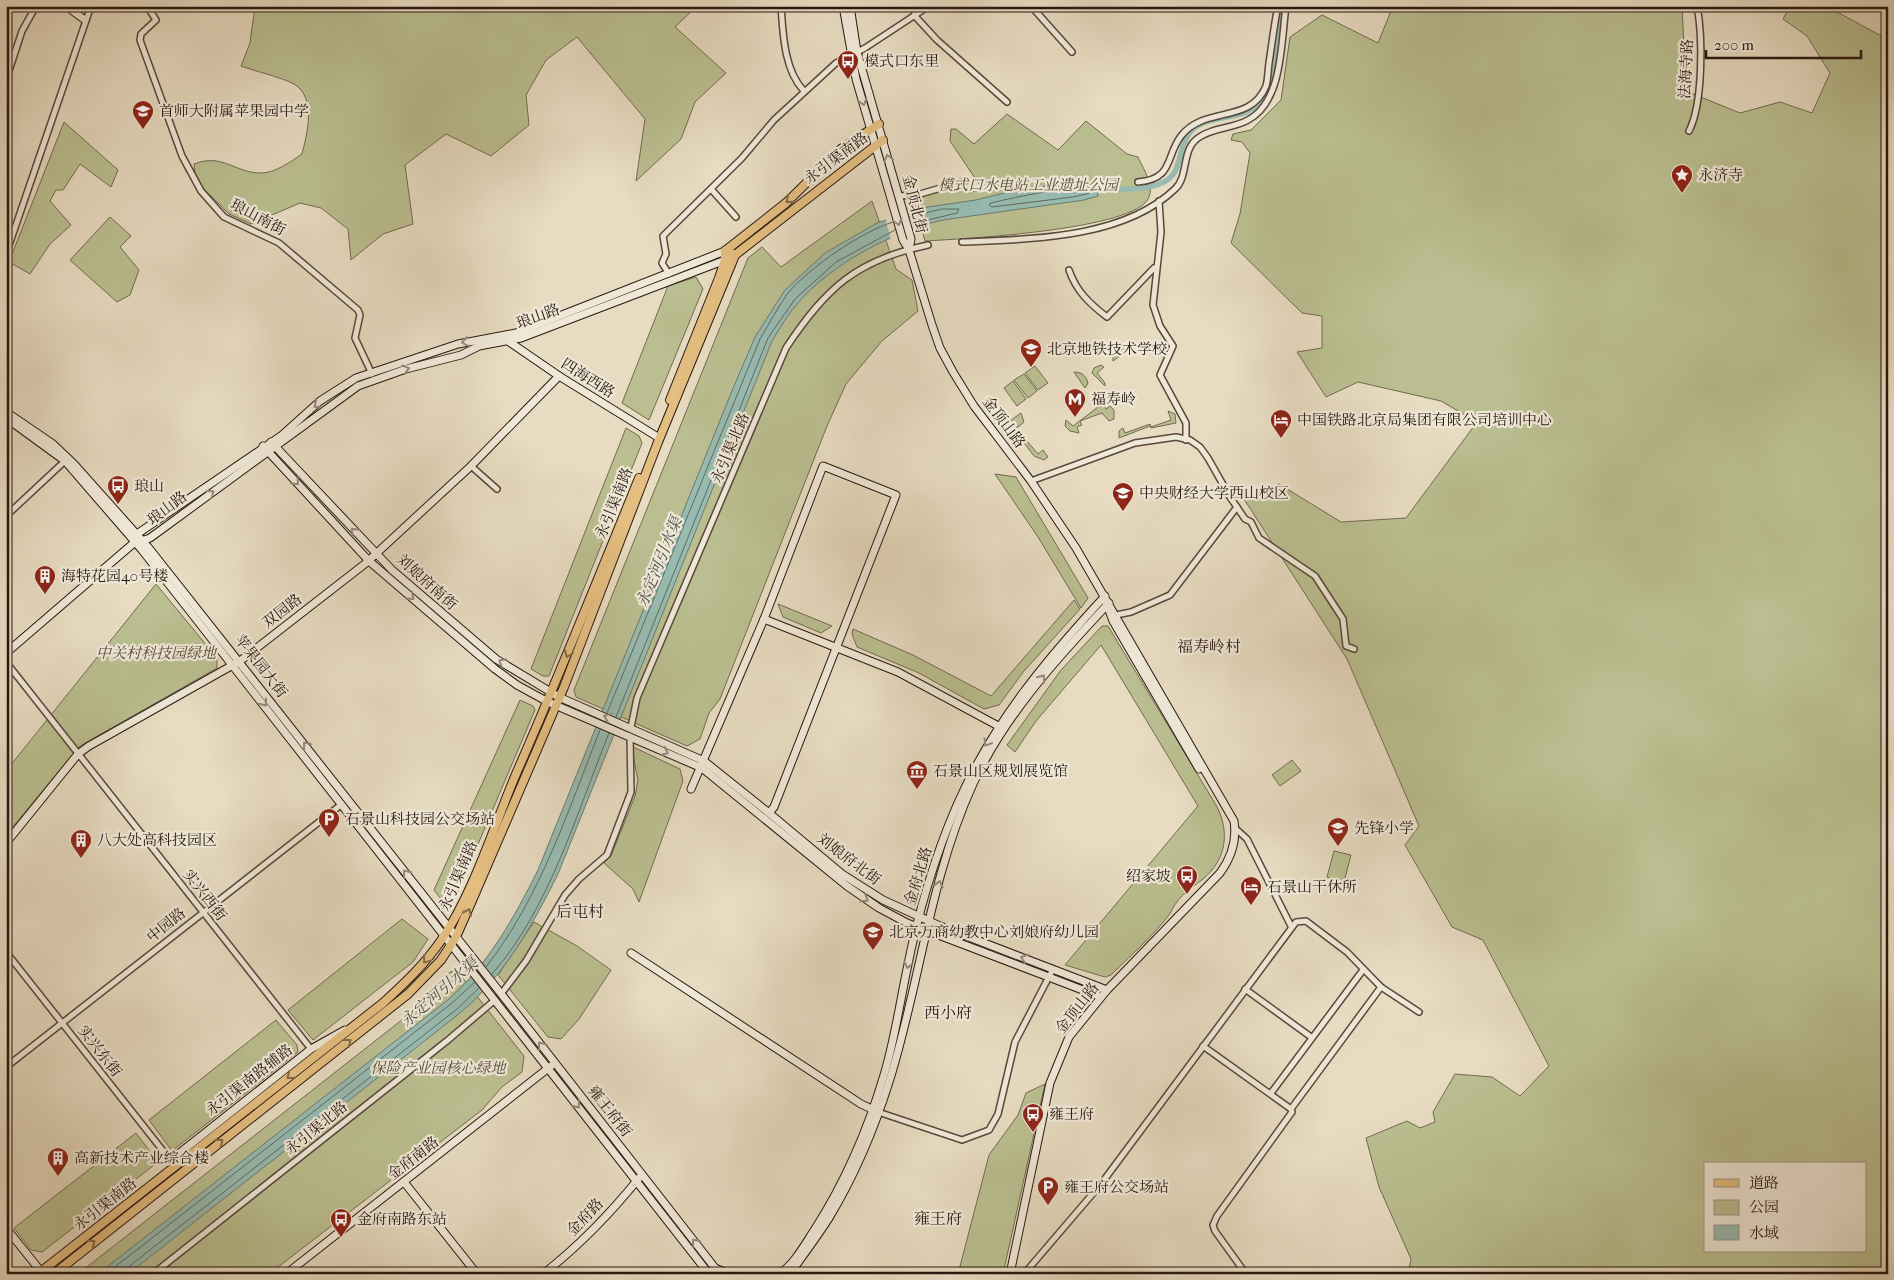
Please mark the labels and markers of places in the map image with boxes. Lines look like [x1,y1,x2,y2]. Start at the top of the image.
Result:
bus stop icon: 模式口东里 [836,49,860,80]
place label: 模式口东里 [864,52,939,70]
school or university icon: 首师大附属苹果园中学 [131,99,155,130]
place label: 首师大附属苹果园中学 [159,102,309,120]
place icon: 永济寺 [1670,163,1694,194]
place label: 永济寺 [1698,166,1743,184]
school or university icon: 北京地铁技术学校 [1019,337,1043,368]
place label: 北京地铁技术学校 [1047,340,1167,358]
metro station icon: 福寿岭 [1063,387,1087,418]
place label: 福寿岭 [1091,390,1136,408]
hotel icon: 中国铁路北京局集团有限公司培训中心 [1269,408,1293,439]
place label: 中国铁路北京局集团有限公司培训中心 [1297,411,1552,429]
bus stop icon: 琅山 [106,474,130,505]
place label: 琅山 [134,477,164,495]
school or university icon: 中央财经大学西山校区 [1111,481,1135,512]
place label: 中央财经大学西山校区 [1139,484,1289,502]
building icon: 海特花园40号楼 [33,564,57,595]
place label: 海特花园40号楼 [61,567,168,585]
museum icon: 石景山区规划展览馆 [905,759,929,790]
place label: 石景山区规划展览馆 [933,762,1068,780]
parking icon: 石景山科技园公交场站 [317,807,341,838]
place label: 石景山科技园公交场站 [345,810,495,828]
school or university icon: 先锋小学 [1326,816,1350,847]
place label: 先锋小学 [1354,819,1414,837]
building icon: 八大处高科技园区 [69,828,93,859]
place label: 八大处高科技园区 [97,831,217,849]
bus stop icon: 绍家坡 [1175,864,1199,895]
place label: 绍家坡 [1126,867,1171,885]
hotel icon: 石景山干休所 [1239,875,1263,906]
place label: 石景山干休所 [1267,878,1357,896]
school or university icon: 北京万商幼教中心刘娘府幼儿园 [861,920,885,951]
place label: 北京万商幼教中心刘娘府幼儿园 [889,923,1099,941]
bus stop icon: 雍王府 [1021,1102,1045,1133]
place label: 雍王府 [1049,1105,1094,1123]
building icon: 高新技术产业综合楼 [46,1146,70,1177]
place label: 高新技术产业综合楼 [74,1149,209,1167]
parking icon: 雍王府公交场站 [1036,1175,1060,1206]
place label: 雍王府公交场站 [1064,1178,1169,1196]
bus stop icon: 金府南路东站 [329,1207,353,1238]
place label: 金府南路东站 [357,1210,447,1228]

